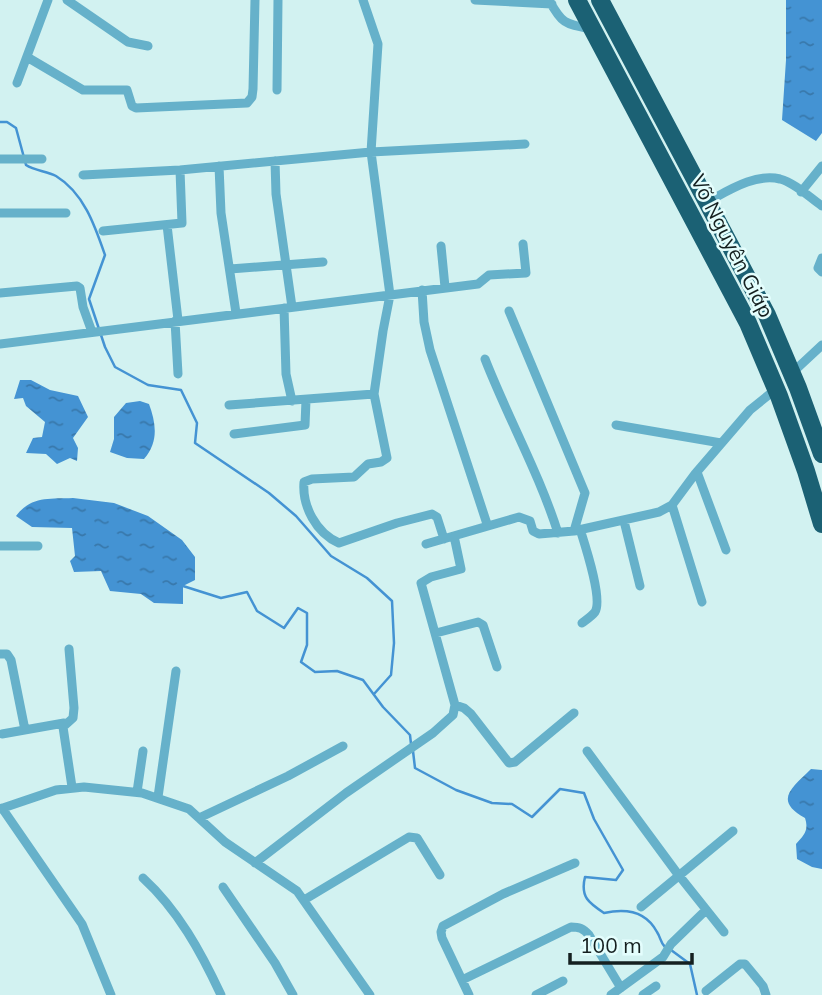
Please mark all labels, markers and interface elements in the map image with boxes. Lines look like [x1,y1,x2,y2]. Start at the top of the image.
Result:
street label: Võ Nguyên Giáp [686,170,780,321]
scale bar [570,922,692,966]
text: 100 m [580,932,642,958]

